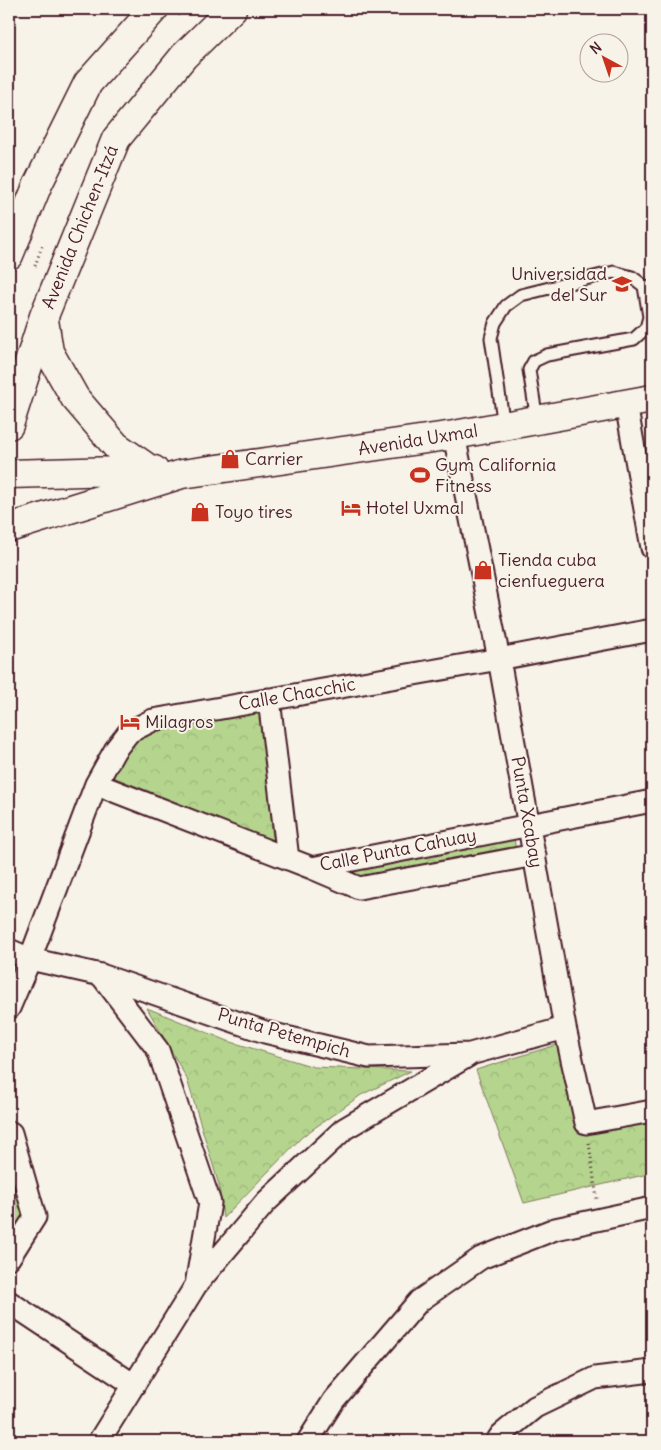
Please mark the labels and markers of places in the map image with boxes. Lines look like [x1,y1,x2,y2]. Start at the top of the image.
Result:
place label: Universidad del Sur [511,262,608,306]
school or university icon: Universidad del Sur [611,273,633,295]
place label: Carrier [245,447,303,470]
shop icon: Carrier [219,448,241,470]
place label: Gym California Fitness [435,453,556,497]
sports icon: Gym California Fitness [409,464,431,486]
place label: Hotel Uxmal [366,496,464,519]
hotel icon: Hotel Uxmal [340,497,362,519]
place label: Toyo tires [215,500,293,523]
shop icon: Toyo tires [189,501,211,523]
place label: Tienda cuba cienfueguera [498,548,605,592]
shop icon: Tienda cuba cienfueguera [472,559,494,581]
place label: Milagros [145,710,213,733]
hotel icon: Milagros [119,711,141,733]

